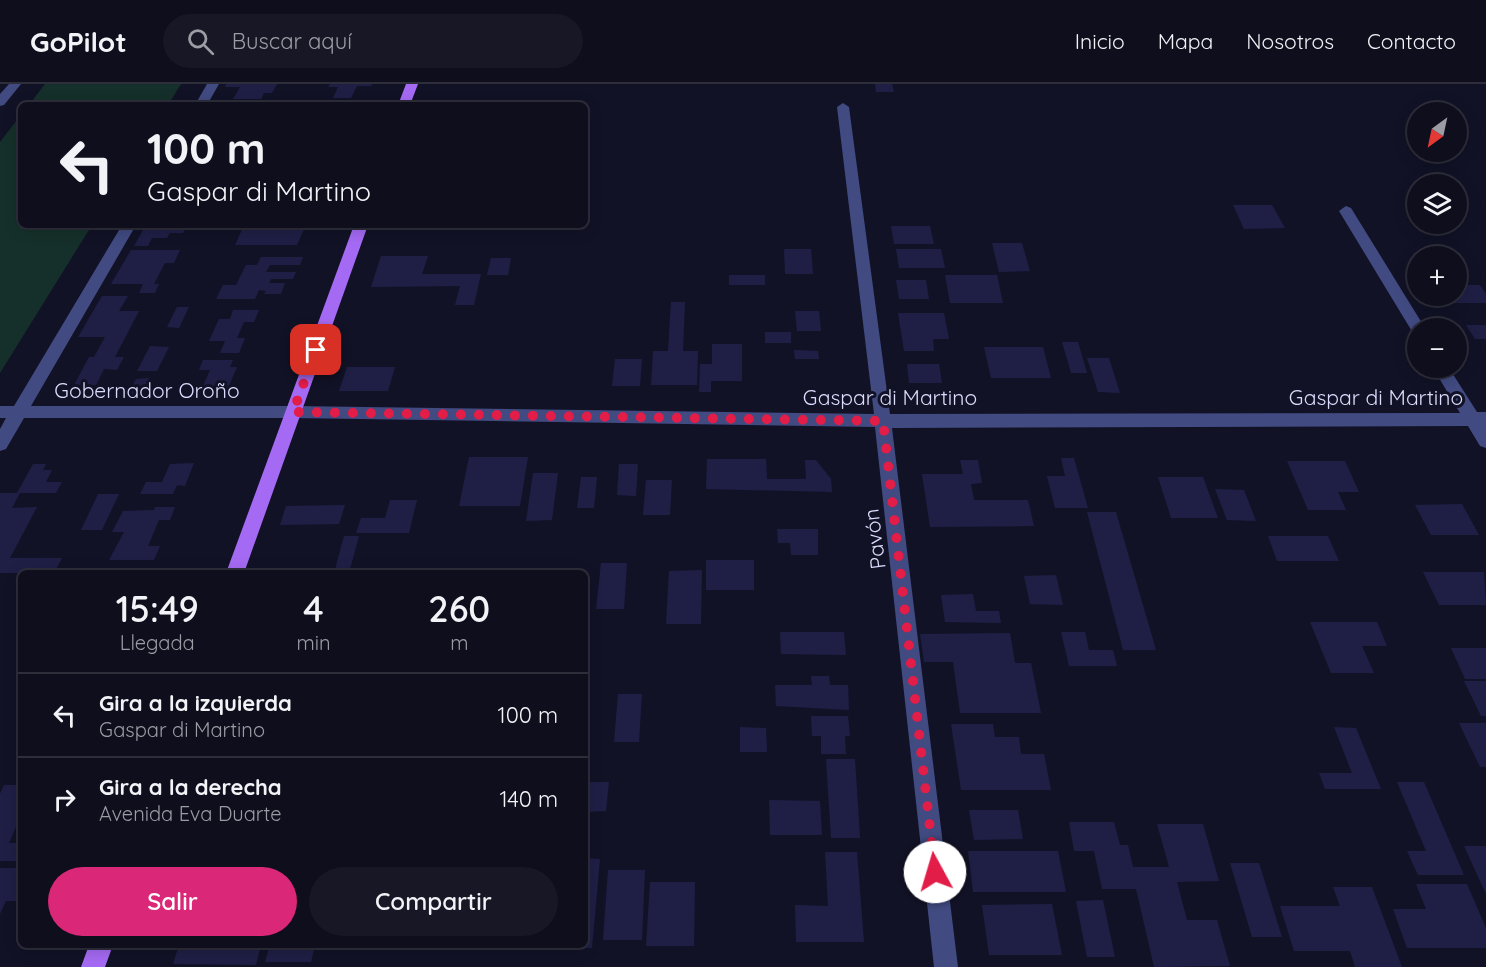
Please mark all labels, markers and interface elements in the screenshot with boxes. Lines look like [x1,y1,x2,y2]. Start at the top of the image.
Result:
search box [163,14,583,68]
text: GoPilot [30,24,127,59]
icon: search [184,25,217,58]
text: Buscar aquí [232,27,352,55]
text: Inicio [1075,28,1125,54]
text: Mapa [1158,28,1213,54]
text: Nosotros [1246,28,1334,54]
text: Contacto [1367,28,1456,54]
north arrow [1407,102,1467,162]
map controls [1407,102,1467,378]
text: 100 m [147,122,265,175]
icon: left [48,126,126,204]
text: Gaspar di Martino [147,174,371,208]
button: layers [1407,174,1467,234]
button: + [1407,246,1467,306]
button: − [1407,318,1467,378]
pin [290,324,341,375]
icon: arrive [299,333,332,366]
street label: Gobernador Oroño [54,377,240,403]
street label: Gaspar di Martino [803,384,977,410]
street label: Gaspar di Martino [1289,384,1463,410]
street label: Pavón [857,507,891,571]
text: 15:49 [116,586,199,631]
text: 4 [303,586,324,631]
text: 260 [428,586,490,631]
text: Llegada [120,630,195,655]
text: min [297,630,331,655]
text: m [450,630,468,655]
text: Gira a la izquierda [99,689,292,717]
icon: left [48,699,81,732]
text: 100 m [498,701,558,729]
text: Gaspar di Martino [99,717,265,742]
text: Gira a la derecha [99,773,282,801]
icon: right [48,783,81,816]
text: 140 m [499,785,558,813]
text: Avenida Eva Duarte [99,801,281,826]
position arrow [903,840,967,904]
button: Salir [48,867,297,936]
button: Compartir [309,867,558,936]

